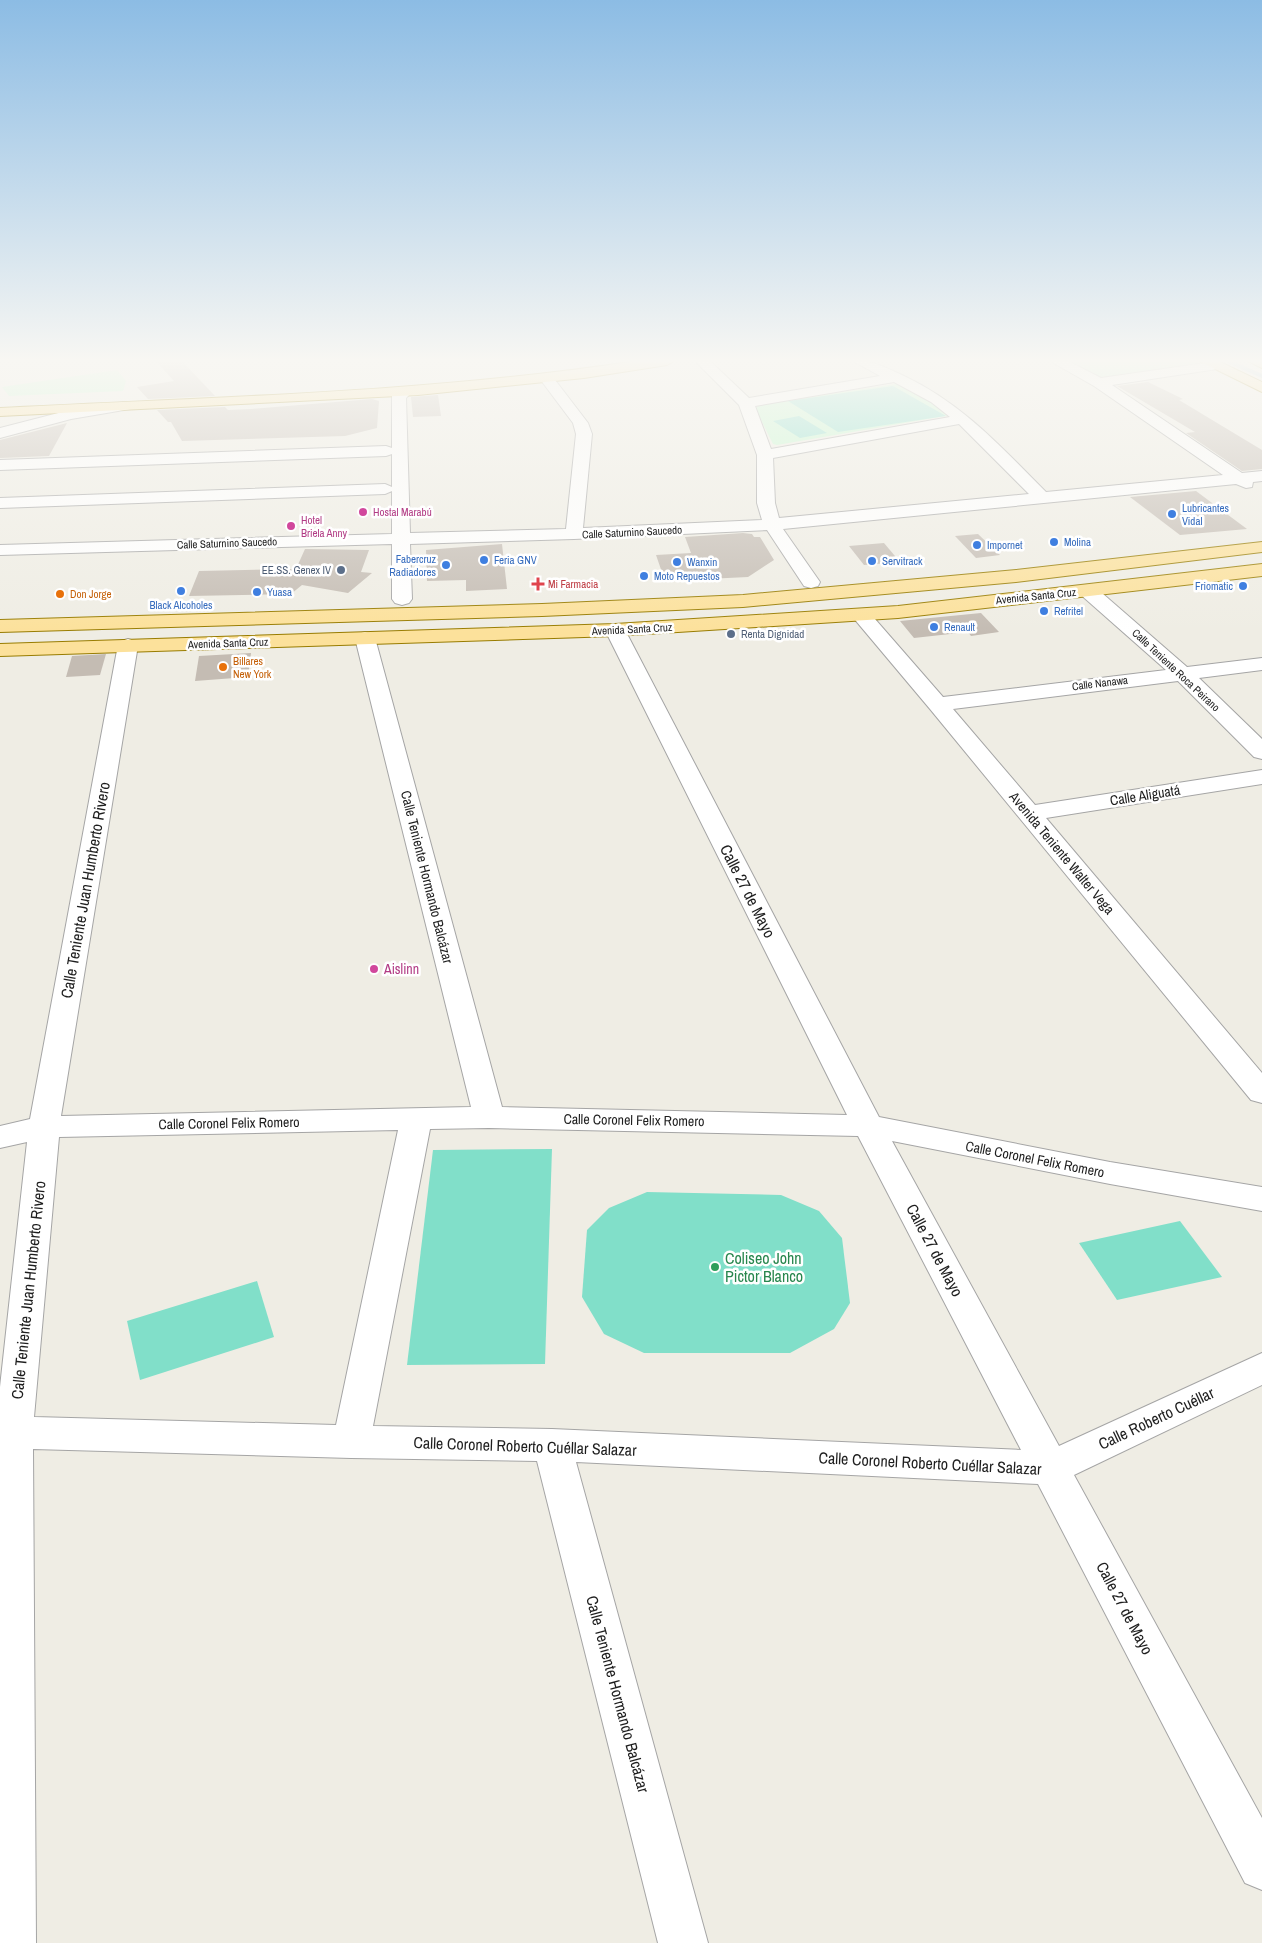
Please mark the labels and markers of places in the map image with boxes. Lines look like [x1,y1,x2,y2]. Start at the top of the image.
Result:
place label: Lubricantes Vidal [1182,501,1230,528]
place label: Hostal Marabú [373,505,432,519]
marker: Hostal Marabú [357,506,369,518]
marker: Lubricantes Vidal [1166,508,1178,520]
place label: Hotel Briela Anny [301,513,348,540]
marker: Hotel Briela Anny [285,520,297,532]
place label: Molina [1064,535,1091,549]
marker: Molina [1048,536,1060,548]
place label: Impornet [987,538,1023,552]
marker: Impornet [971,539,983,551]
place label: Fabercruz Radiadores [389,552,436,579]
place label: Feria GNV [494,553,537,567]
marker: Feria GNV [478,554,490,566]
place label: Servitrack [882,554,923,568]
place label: Wanxin [687,555,717,569]
marker: Servitrack [866,555,878,567]
marker: Wanxin [671,556,683,568]
marker: Fabercruz Radiadores [440,559,452,571]
place label: EE.SS. Genex IV [262,563,331,577]
marker: EE.SS. Genex IV [335,564,347,576]
place label: Moto Repuestos [654,569,720,583]
marker: Moto Repuestos [638,570,650,582]
place label: Mi Farmacia [548,577,598,591]
marker: Mi Farmacia [532,578,544,590]
place label: Friomatic [1195,579,1233,593]
marker: Friomatic [1237,580,1249,592]
marker: Black Alcoholes [175,585,187,597]
place label: Yuasa [267,585,292,599]
marker: Yuasa [251,586,263,598]
place label: Don Jorge [70,587,112,601]
marker: Don Jorge [54,588,66,600]
place label: Black Alcoholes [149,598,213,612]
place label: Refritel [1054,604,1083,618]
marker: Refritel [1038,605,1050,617]
place label: Renault [944,620,976,634]
marker: Renault [928,621,940,633]
place label: Renta Dignidad [741,627,804,641]
marker: Renta Dignidad [725,628,737,640]
place label: Billares New York [233,654,272,681]
marker: Billares New York [217,661,229,673]
place label: Aislinn [383,960,419,978]
marker: Aislinn [368,963,380,975]
place label: Coliseo John Pictor Blanco [725,1247,803,1287]
marker: Coliseo John Pictor Blanco [709,1261,721,1273]

